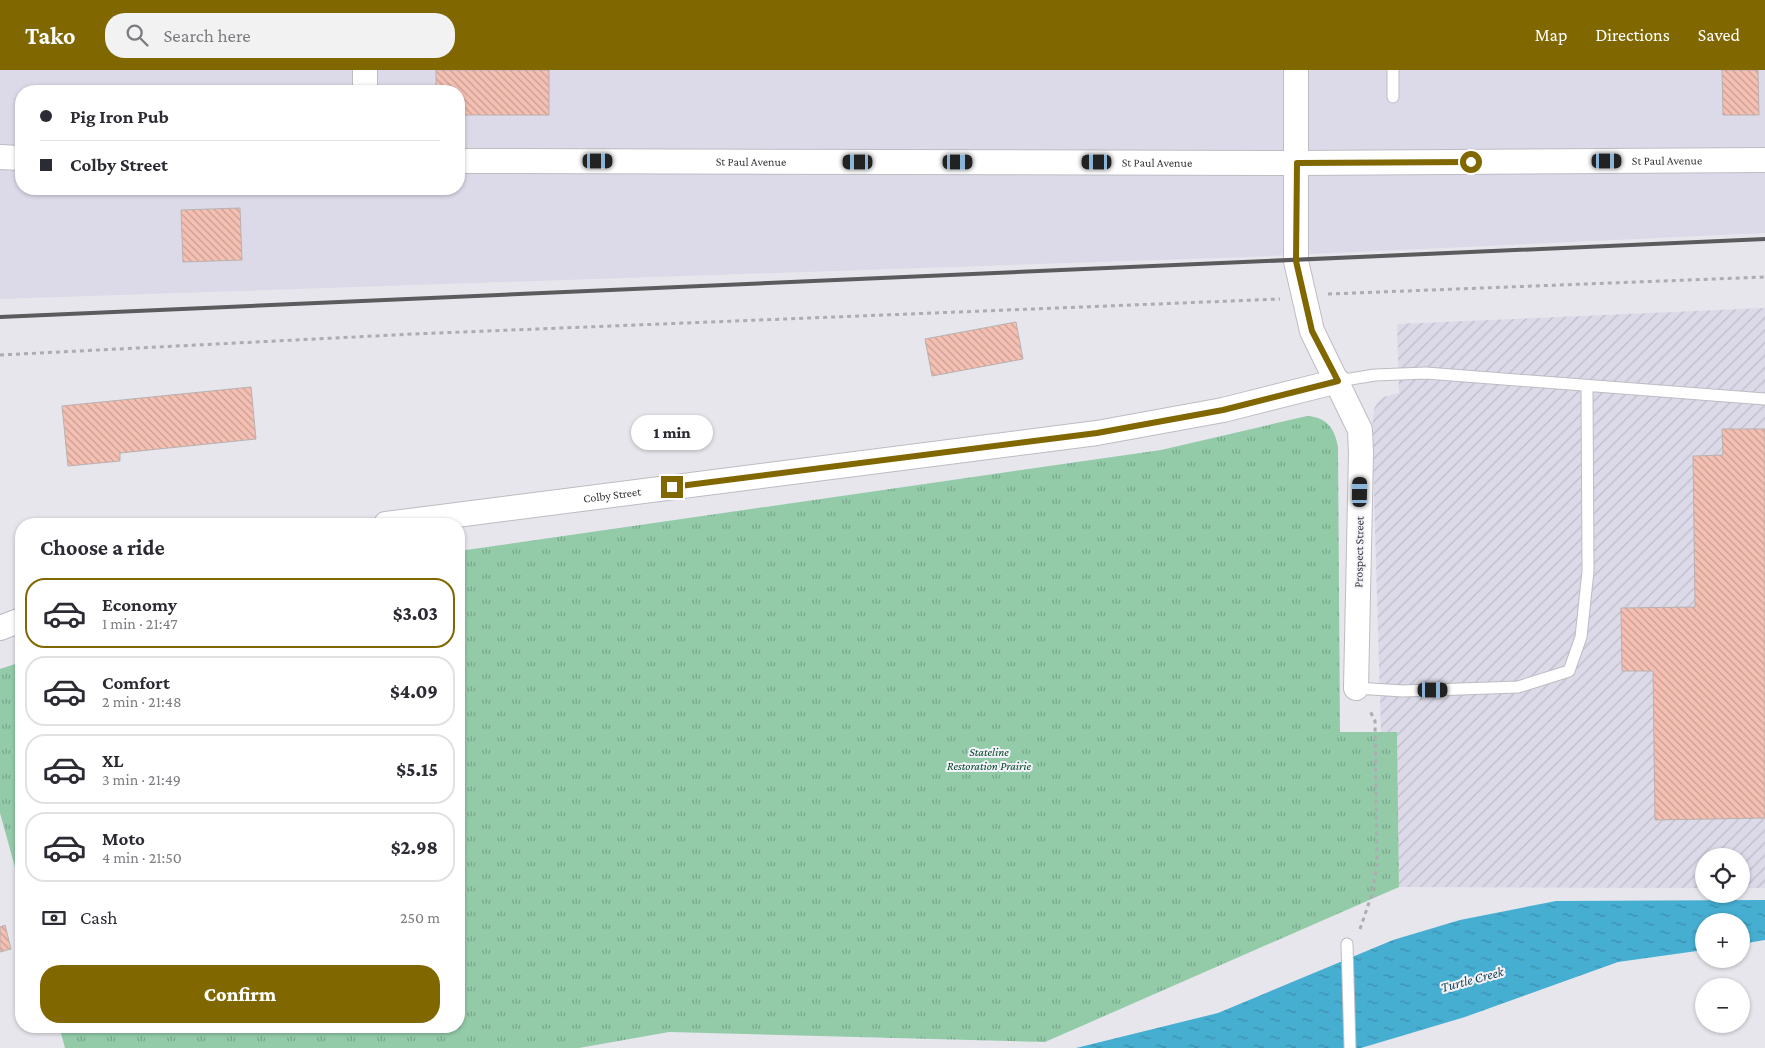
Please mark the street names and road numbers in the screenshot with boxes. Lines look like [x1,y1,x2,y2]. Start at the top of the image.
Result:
street label: St Paul Avenue [1632,153,1702,168]
street label: St Paul Avenue [716,155,786,169]
street label: St Paul Avenue [1122,156,1192,170]
street label: Colby Street [582,484,643,506]
street label: Prospect Street [1351,515,1367,588]

